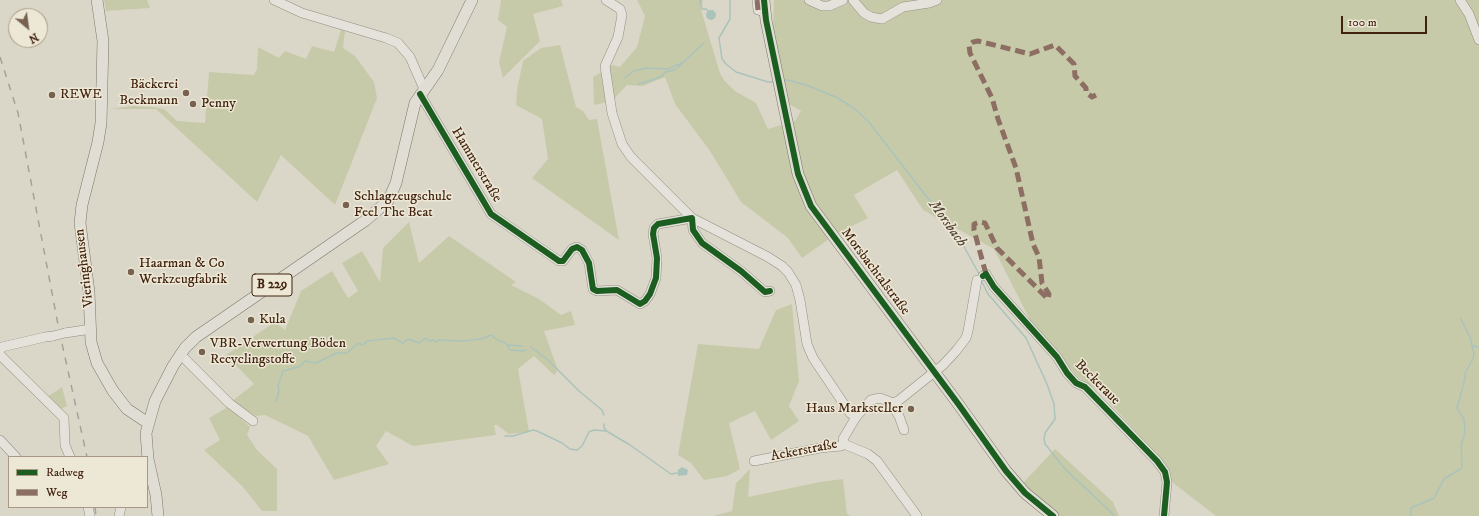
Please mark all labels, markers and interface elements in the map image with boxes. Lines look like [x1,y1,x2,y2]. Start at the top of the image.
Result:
north arrow [8,8,48,48]
scale bar [1343,8,1429,34]
text: 100 m [1348,15,1377,30]
text: N [26,29,41,46]
place label: Bäckerei Beckmann [119,77,178,110]
place label: REWE [60,87,102,103]
marker: Bäckerei Beckmann [181,88,191,98]
marker: REWE [47,90,57,100]
place label: Penny [201,96,236,112]
marker: Penny [188,99,198,109]
street label: Hammerstraße [447,125,505,205]
place label: Schlagzeugschule Feel The Beat [354,189,452,222]
water label: Morsbach [924,197,970,251]
marker: Schlagzeugschule Feel The Beat [341,200,351,210]
street label: Morsbachtalstraße [837,225,913,319]
street label: Vieringhausen [72,228,98,308]
place label: Haarman & Co Werkzeugfabrik [139,256,227,288]
marker: Haarman & Co Werkzeugfabrik [126,267,136,277]
road number: B 229 [252,274,292,296]
place label: Kula [259,312,286,328]
marker: Kula [246,315,256,325]
place label: VBR-Verwertung Böden Recyclingstoffe [210,336,346,368]
marker: VBR-Verwertung Böden Recyclingstoffe [197,347,207,357]
street label: Beckeraue [1071,357,1123,409]
place label: Haus Marksteller [806,401,903,417]
marker: Haus Marksteller [906,404,916,414]
street label: Ackerstraße [769,436,839,466]
legend [8,456,148,508]
text: Radweg [46,465,84,480]
text: Weg [46,485,67,500]

